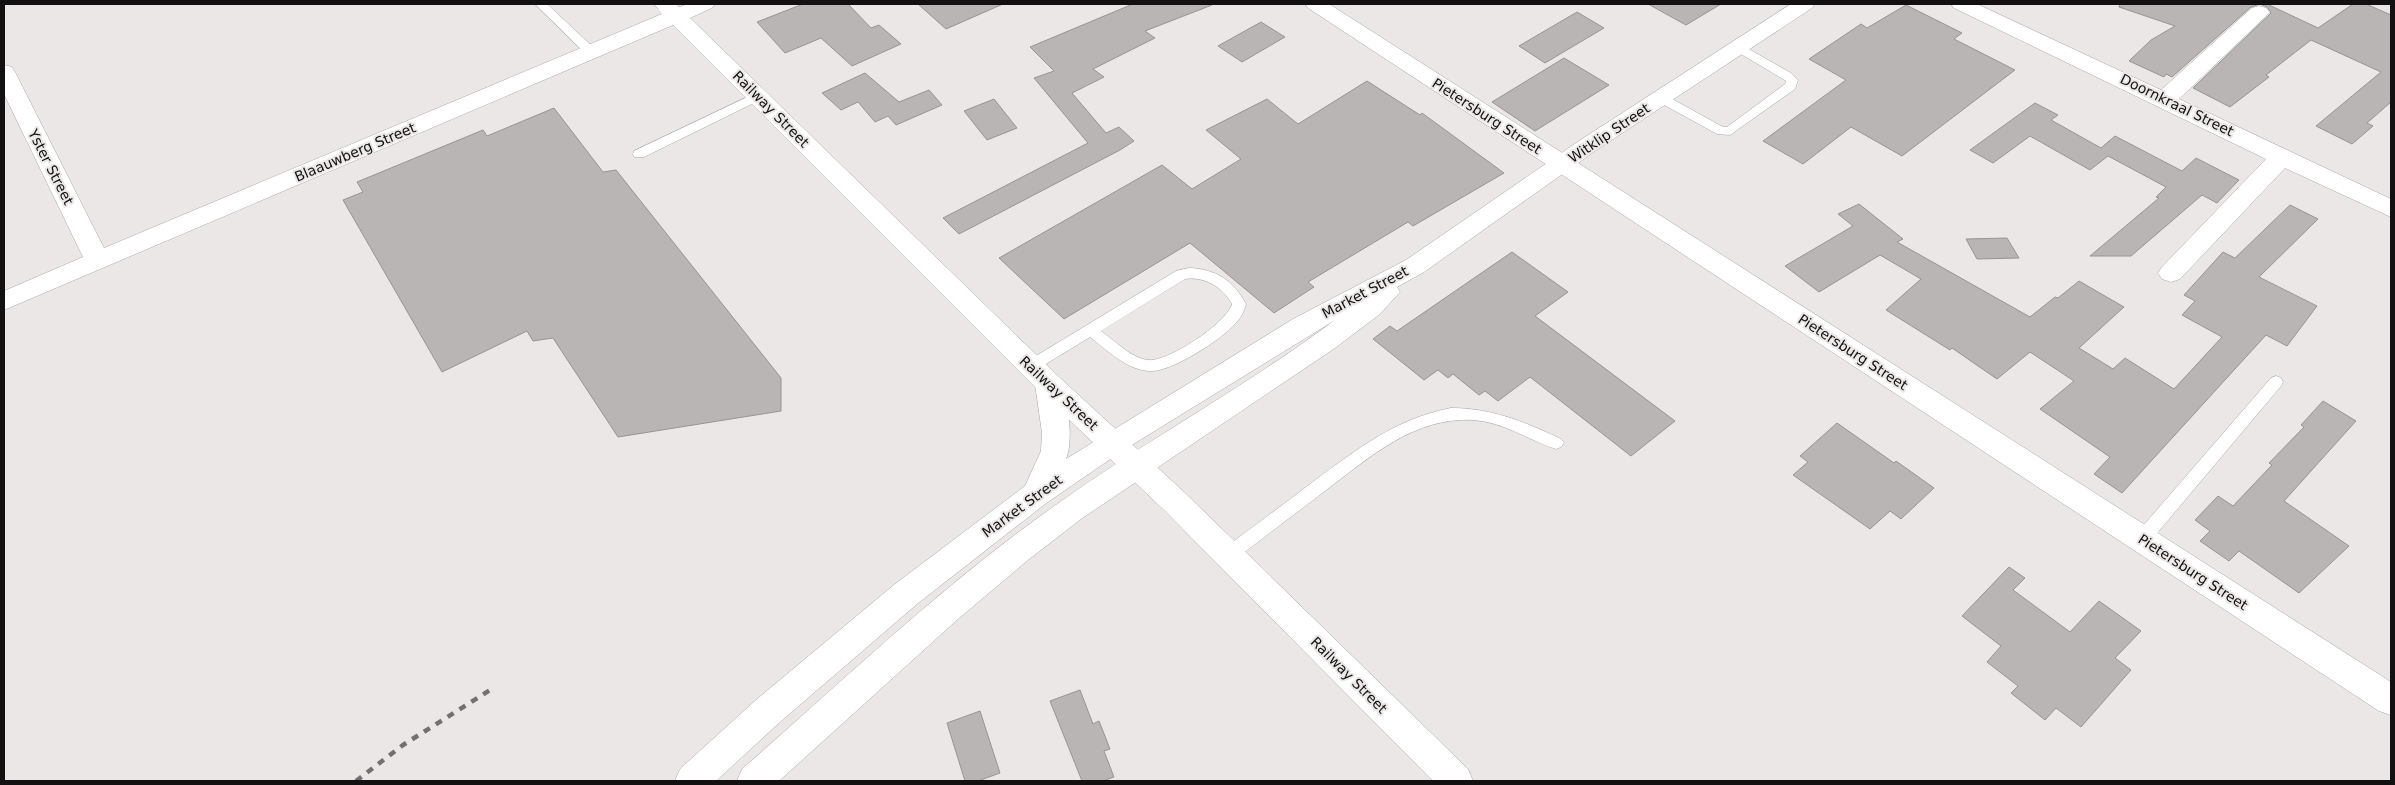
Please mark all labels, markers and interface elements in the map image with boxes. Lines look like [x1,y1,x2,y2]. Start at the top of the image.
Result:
street label: Railway Street [730,68,813,151]
street label: Doornkraal Street [2118,71,2237,140]
street label: Pietersburg Street [1429,75,1545,158]
street label: Witklip Street [1565,100,1653,166]
street label: Blaauwberg Street [292,119,418,185]
street label: Yster Street [25,126,77,208]
street label: Market Street [1319,262,1411,321]
street label: Pietersburg Street [1795,311,1911,394]
street label: Railway Street [1017,353,1102,434]
street label: Market Street [979,471,1066,540]
street label: Pietersburg Street [2135,531,2251,614]
street label: Railway Street [1308,634,1391,717]

